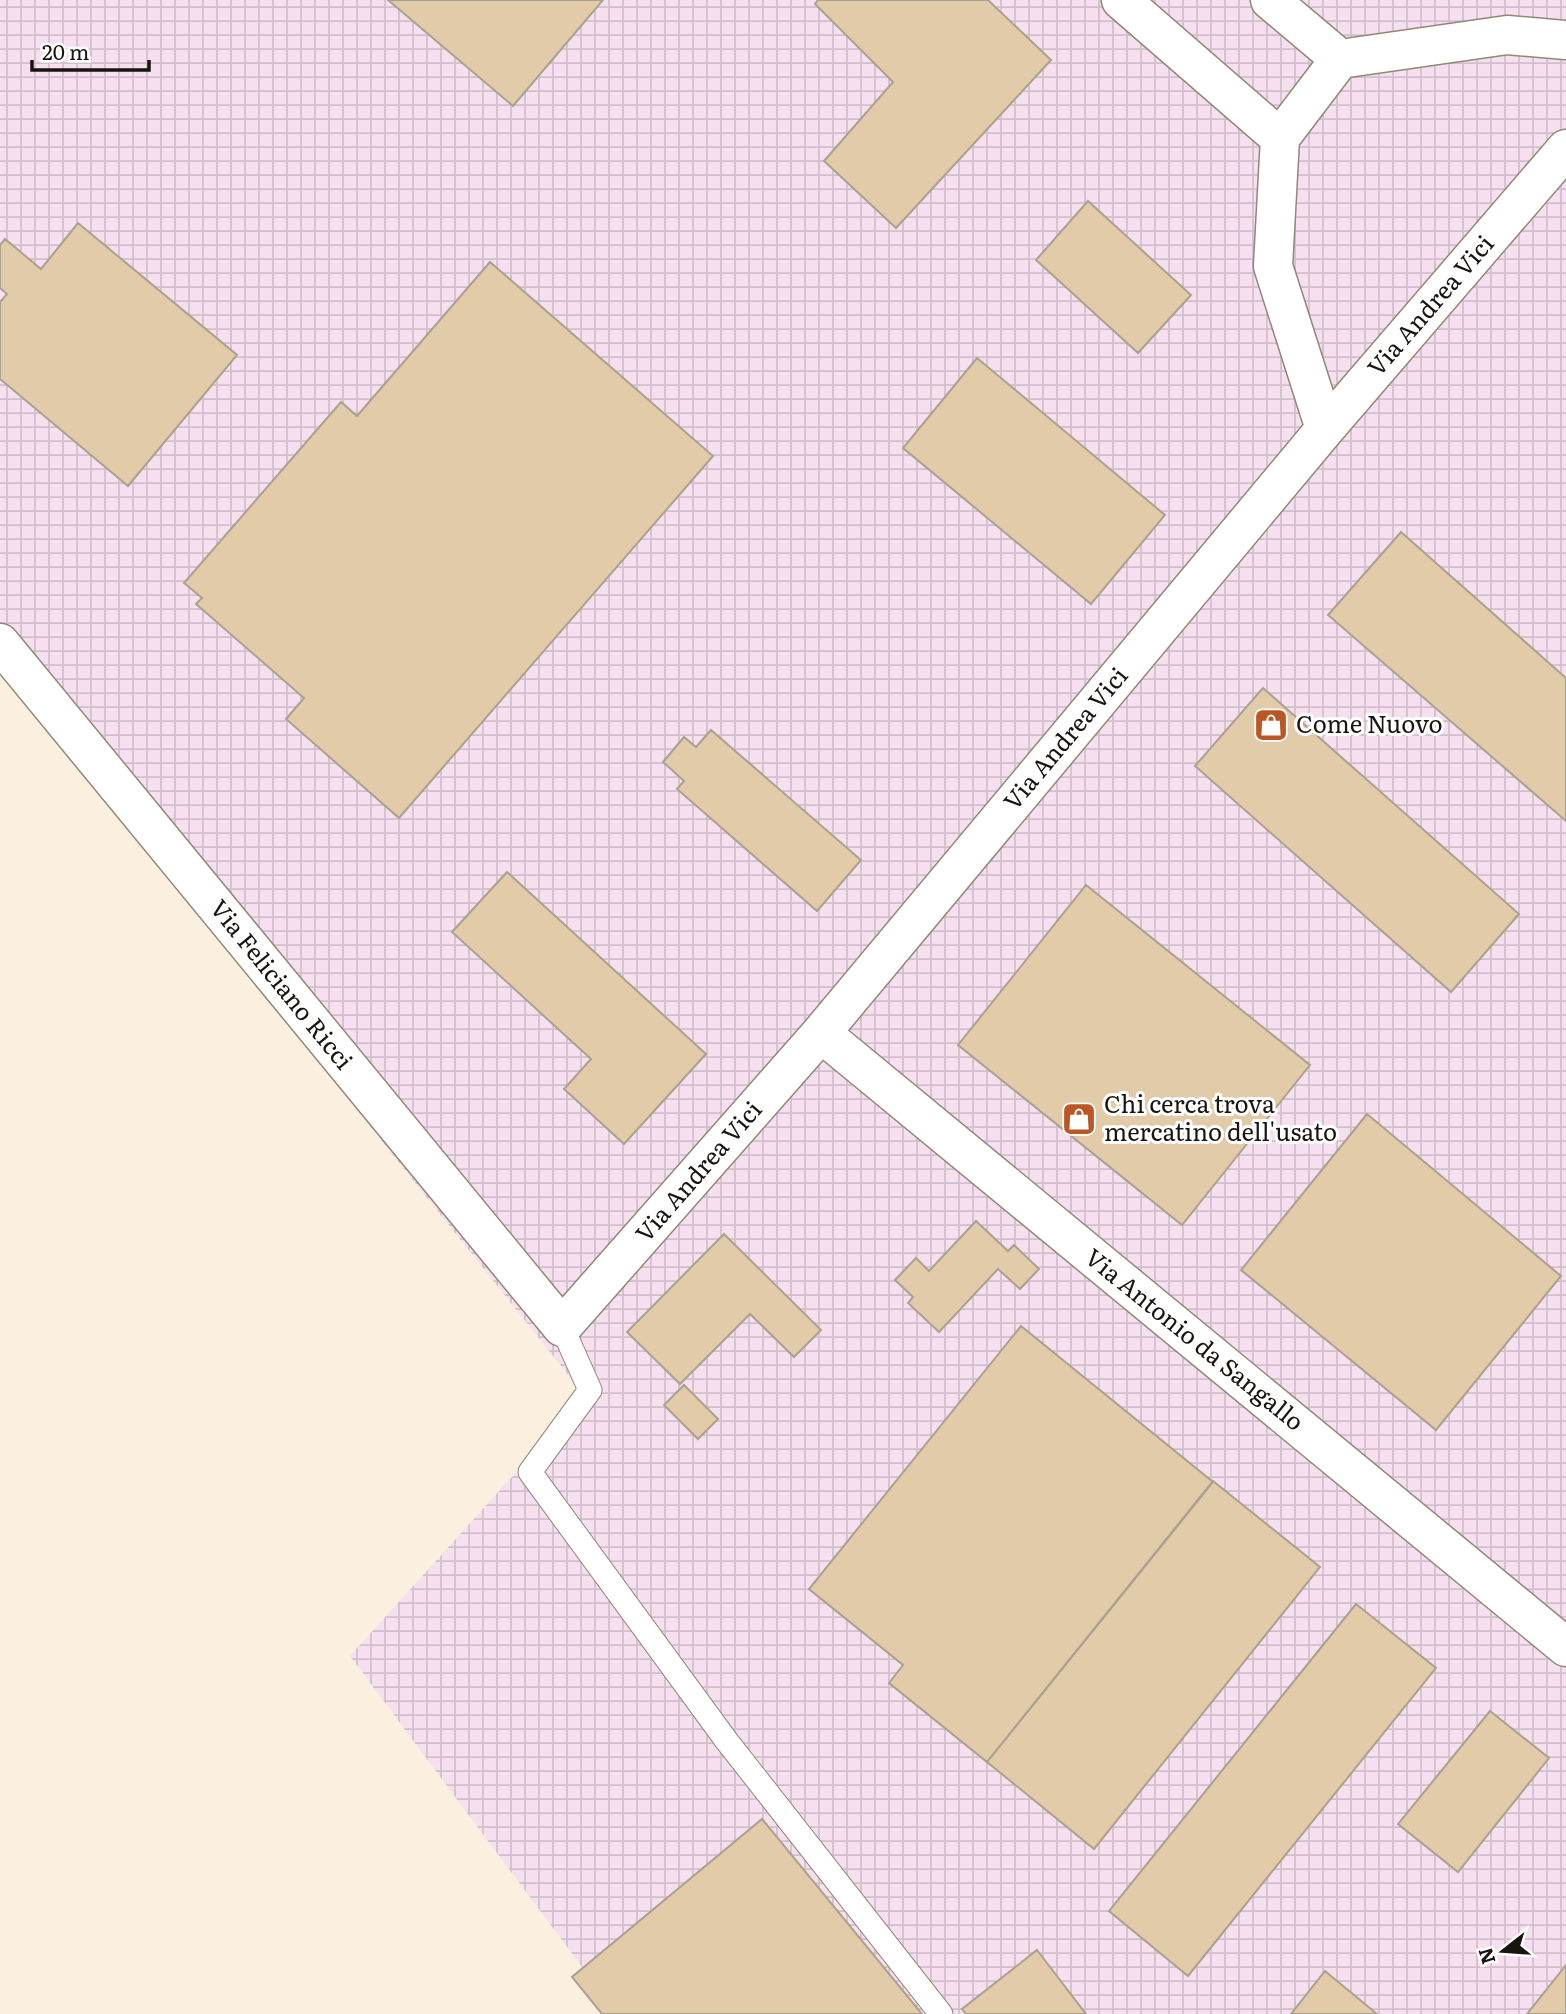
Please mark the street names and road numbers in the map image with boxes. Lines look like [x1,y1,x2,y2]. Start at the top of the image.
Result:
street label: Via Andrea Vici [1358,226,1500,383]
street label: Via Andrea Vici [994,658,1134,817]
street label: Via Feliciano Ricci [203,891,362,1076]
street label: Via Andrea Vici [626,1092,768,1249]
street label: Via Antonio da Sangallo [1079,1239,1313,1437]

